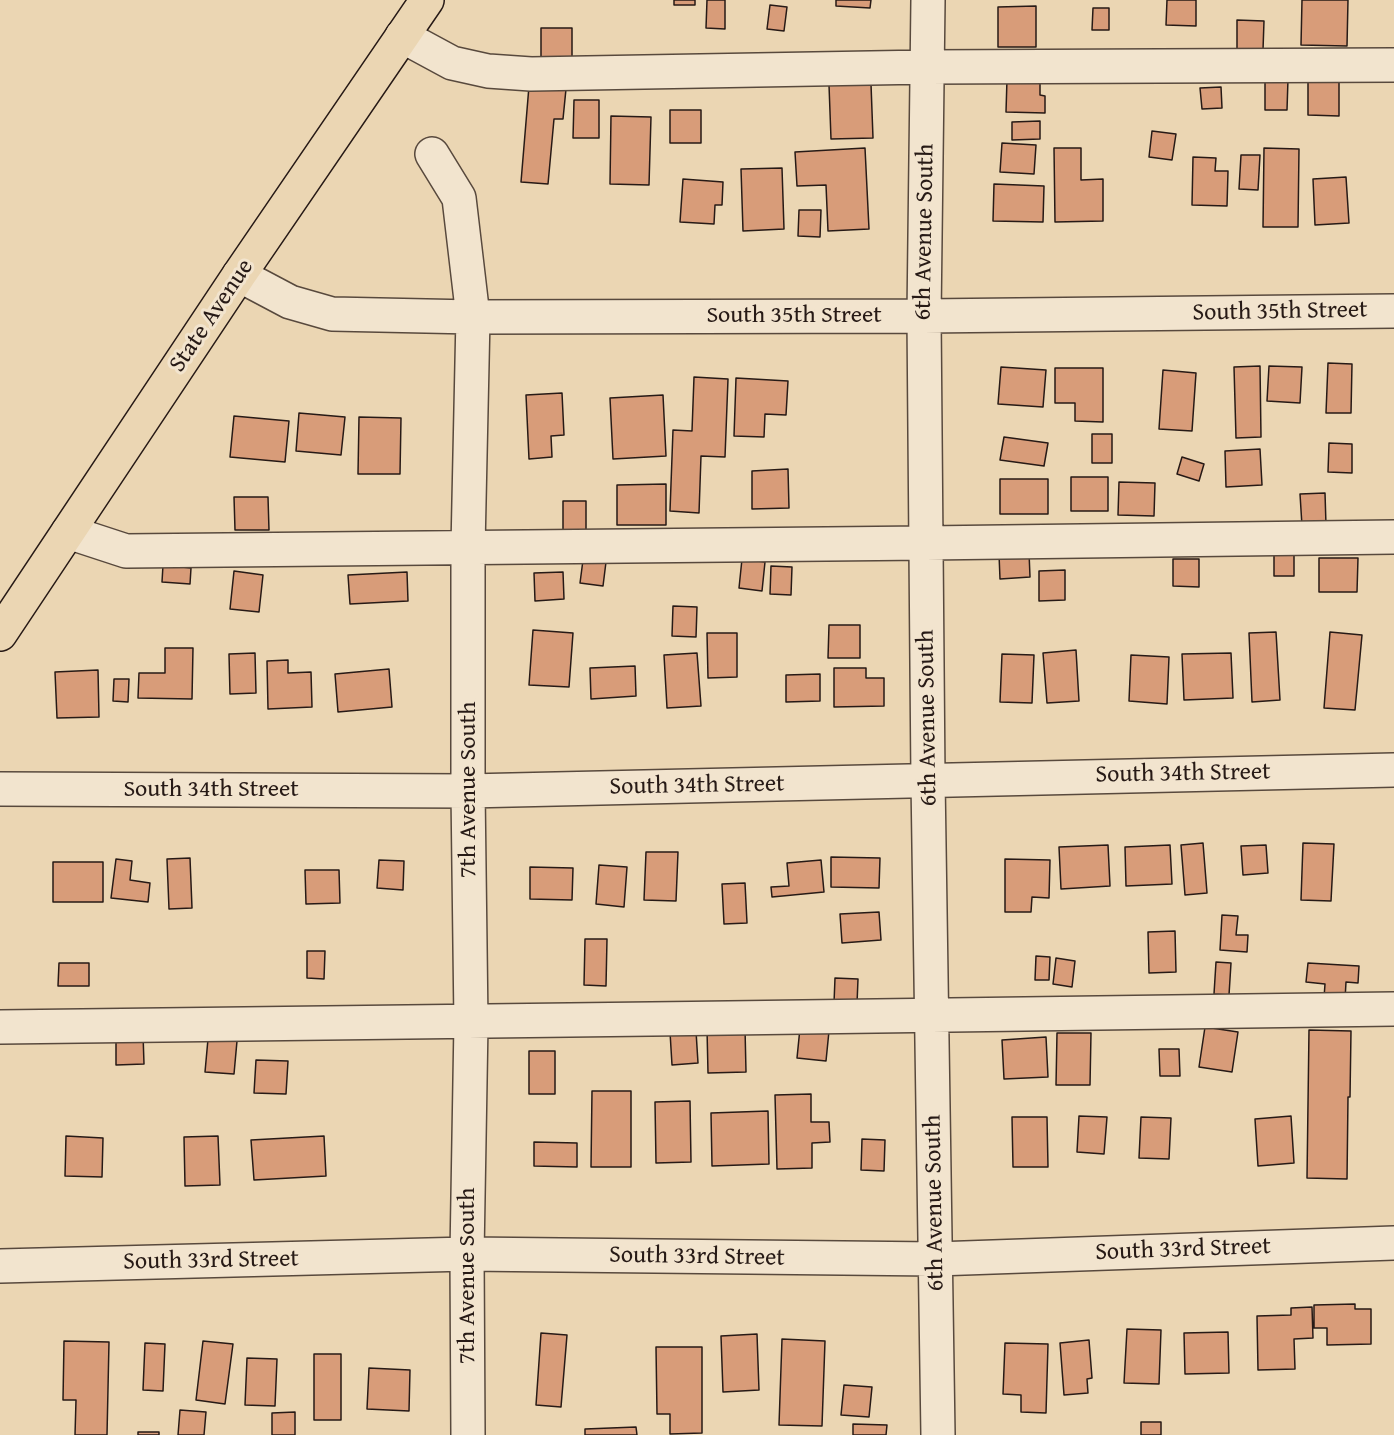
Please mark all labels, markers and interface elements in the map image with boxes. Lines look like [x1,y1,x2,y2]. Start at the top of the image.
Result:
street label: 6th Avenue South [909,143,941,321]
street label: State Avenue [164,254,260,378]
street label: South 35th Street [1192,296,1368,328]
street label: South 35th Street [706,302,882,330]
street label: 6th Avenue South [912,629,944,807]
street label: 7th Avenue South [455,702,483,878]
street label: South 34th Street [1095,758,1271,790]
street label: South 34th Street [609,770,785,802]
street label: South 34th Street [123,776,299,804]
street label: 6th Avenue South [919,1114,951,1292]
street label: 7th Avenue South [454,1188,482,1364]
street label: South 33rd Street [1095,1233,1271,1267]
street label: South 33rd Street [609,1241,785,1273]
street label: South 33rd Street [123,1245,299,1277]

